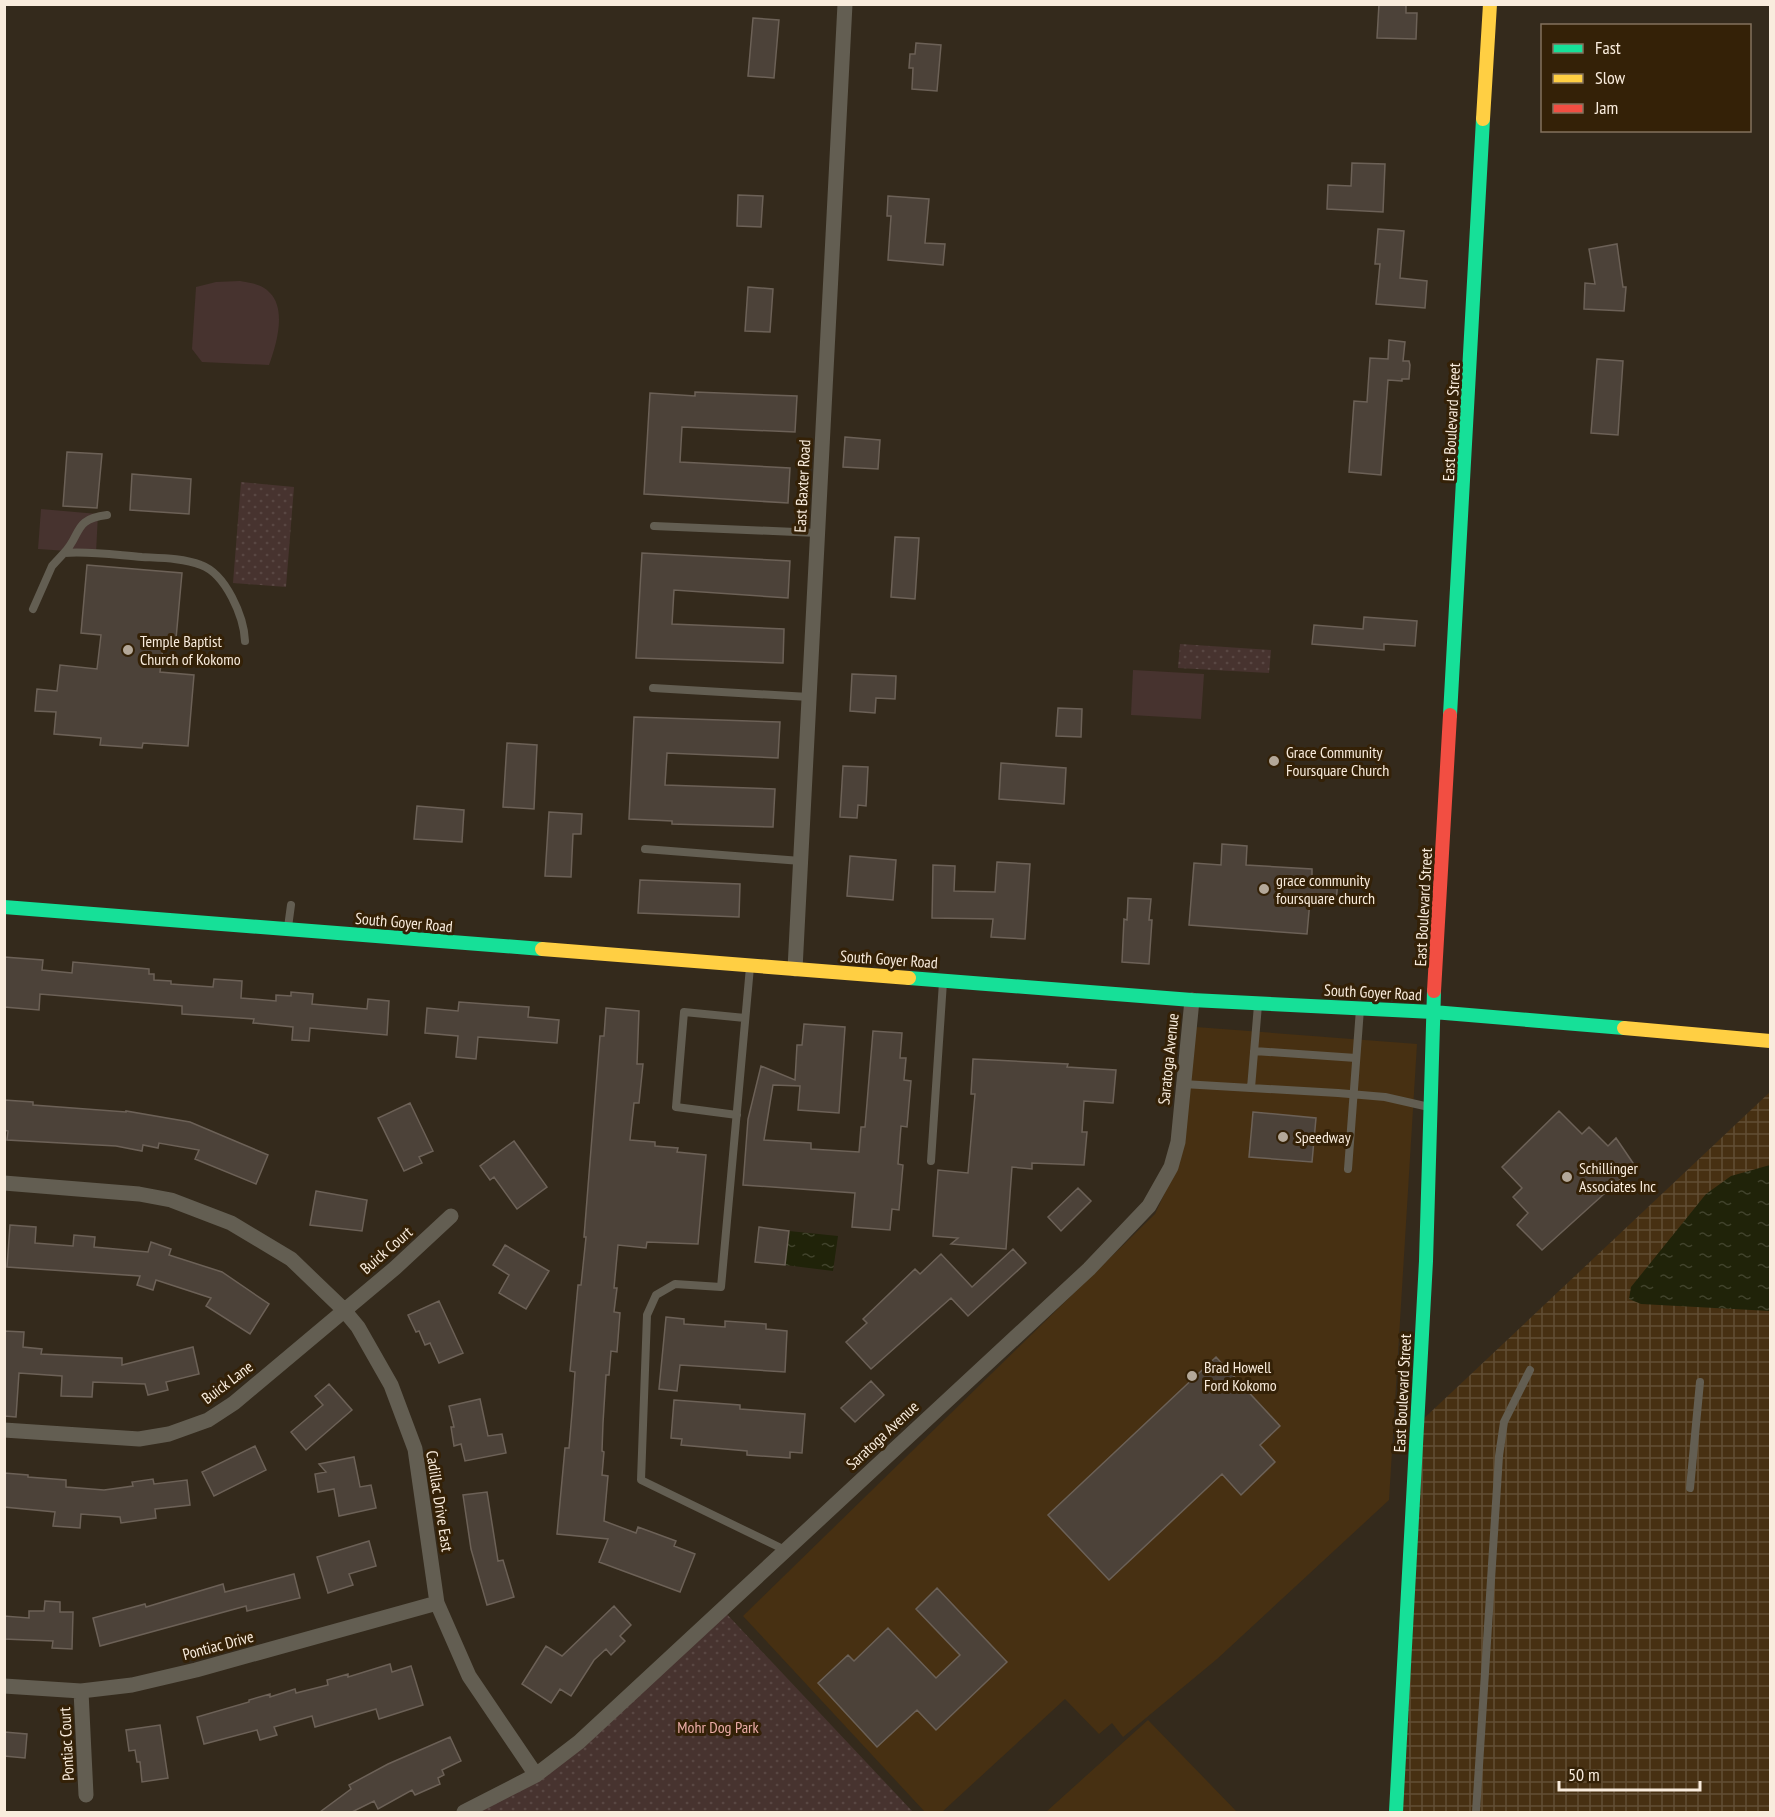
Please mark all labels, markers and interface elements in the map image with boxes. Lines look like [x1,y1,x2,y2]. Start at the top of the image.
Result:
legend [1541,24,1751,132]
text: Fast [1595,36,1621,59]
text: Slow [1595,66,1626,89]
text: Jam [1594,96,1618,119]
street label: East Boulevard Street [1438,362,1464,482]
street label: East Baxter Road [790,439,814,533]
place label: Temple Baptist Church of Kokomo [140,631,241,669]
marker: Temple Baptist Church of Kokomo [121,643,135,657]
place label: Grace Community Foursquare Church [1286,742,1389,780]
marker: Grace Community Foursquare Church [1267,754,1281,768]
street label: East Boulevard Street [1410,847,1436,967]
place label: grace community foursquare church [1276,870,1375,908]
marker: grace community foursquare church [1257,882,1271,896]
street label: South Goyer Road [354,908,454,936]
street label: South Goyer Road [839,946,939,972]
street label: South Goyer Road [1324,979,1422,1005]
street label: Saratoga Avenue [1153,1012,1183,1106]
place label: Speedway [1295,1127,1351,1147]
marker: Speedway [1276,1130,1290,1144]
place label: Schillinger Associates Inc [1579,1158,1656,1196]
marker: Schillinger Associates Inc [1560,1170,1574,1184]
street label: Buick Court [356,1221,417,1278]
street label: East Boulevard Street [1389,1333,1415,1453]
street label: Buick Lane [197,1356,257,1408]
place label: Brad Howell Ford Kokomo [1204,1357,1277,1395]
marker: Brad Howell Ford Kokomo [1185,1369,1199,1383]
street label: Saratoga Avenue [842,1396,922,1474]
street label: Cadillac Drive East [422,1449,458,1554]
street label: Pontiac Drive [180,1626,256,1664]
street label: Pontiac Court [54,1706,78,1781]
park label: Mohr Dog Park [677,1717,759,1737]
scale bar [1559,1754,1700,1792]
text: 50 m [1568,1763,1600,1786]

